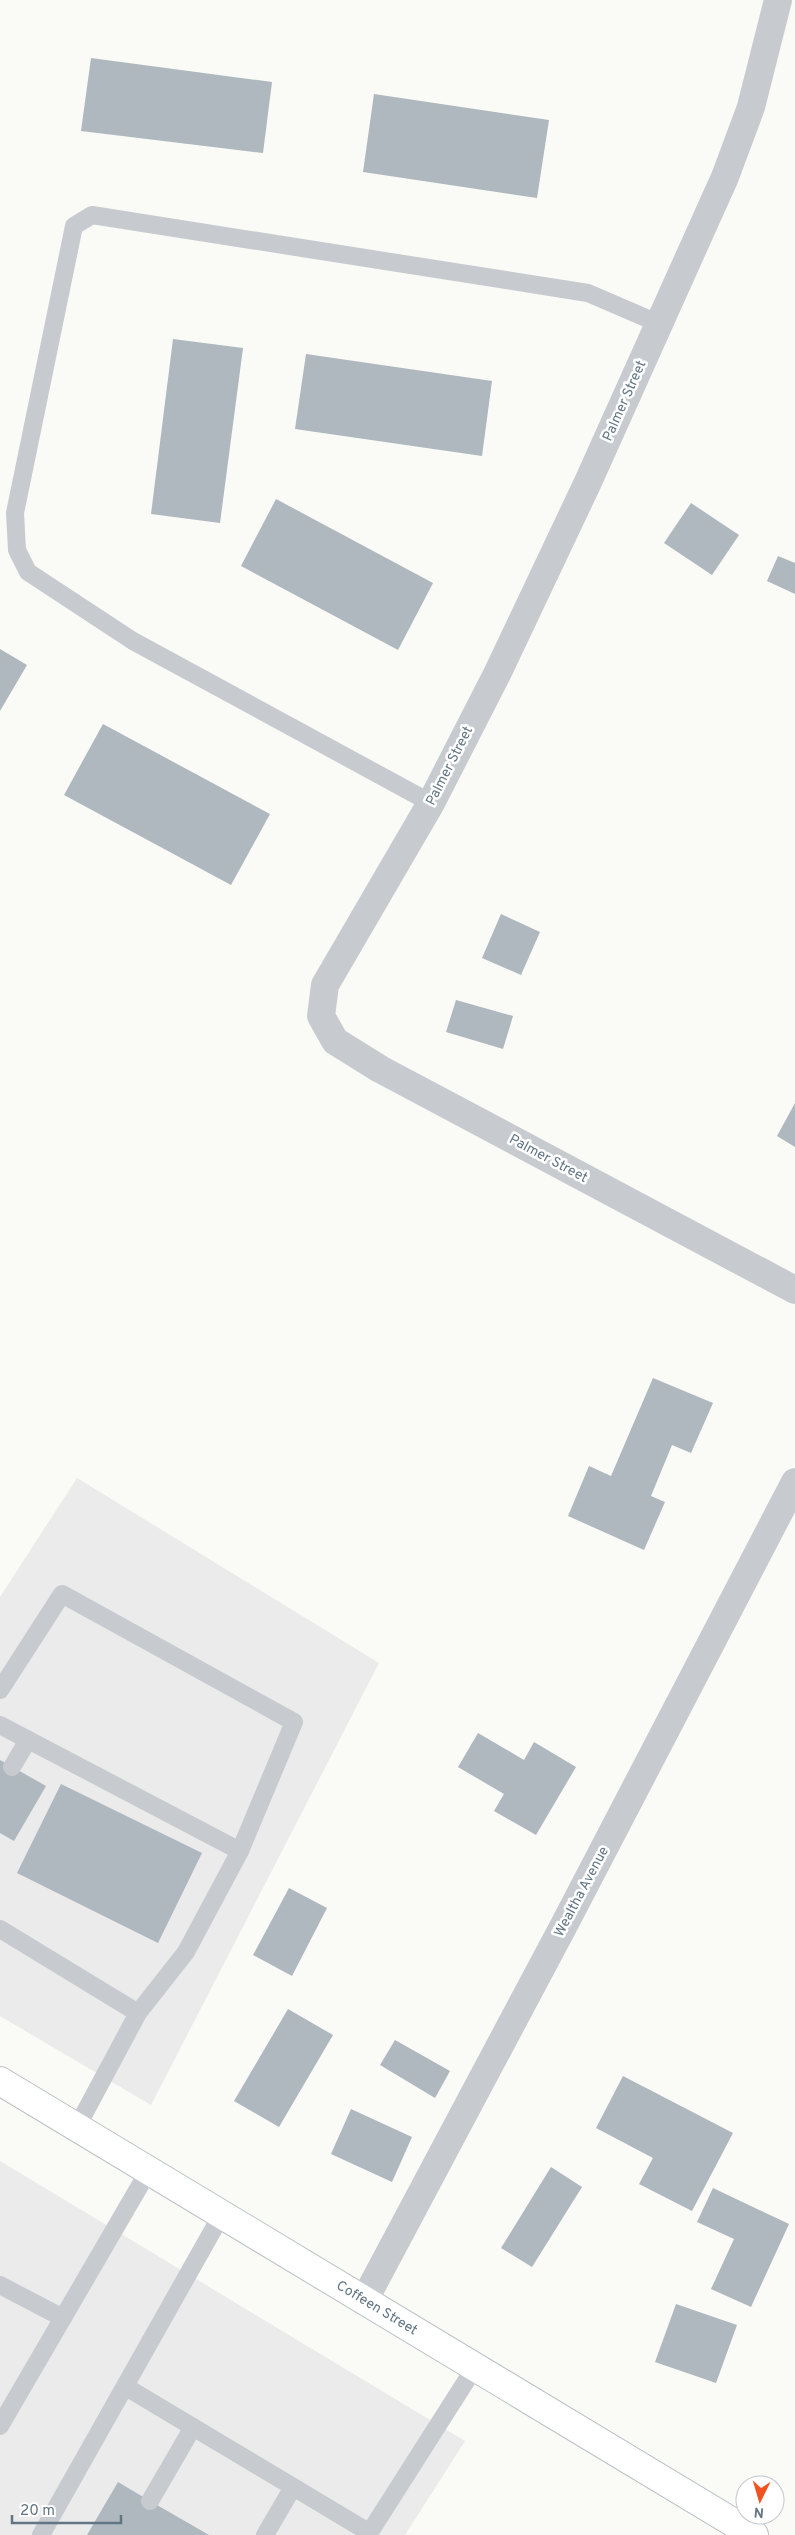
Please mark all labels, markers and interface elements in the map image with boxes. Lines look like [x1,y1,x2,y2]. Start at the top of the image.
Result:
street label: Palmer Street [600,358,650,444]
street label: Palmer Street [423,724,477,808]
street label: Palmer Street [506,1131,590,1187]
street label: Wealtha Avenue [551,1844,613,1940]
street label: Coffeen Street [333,2277,421,2339]
north arrow [735,2475,785,2525]
scale bar [12,2492,121,2524]
text: 20 m [20,2502,55,2521]
text: N [753,2503,765,2520]

